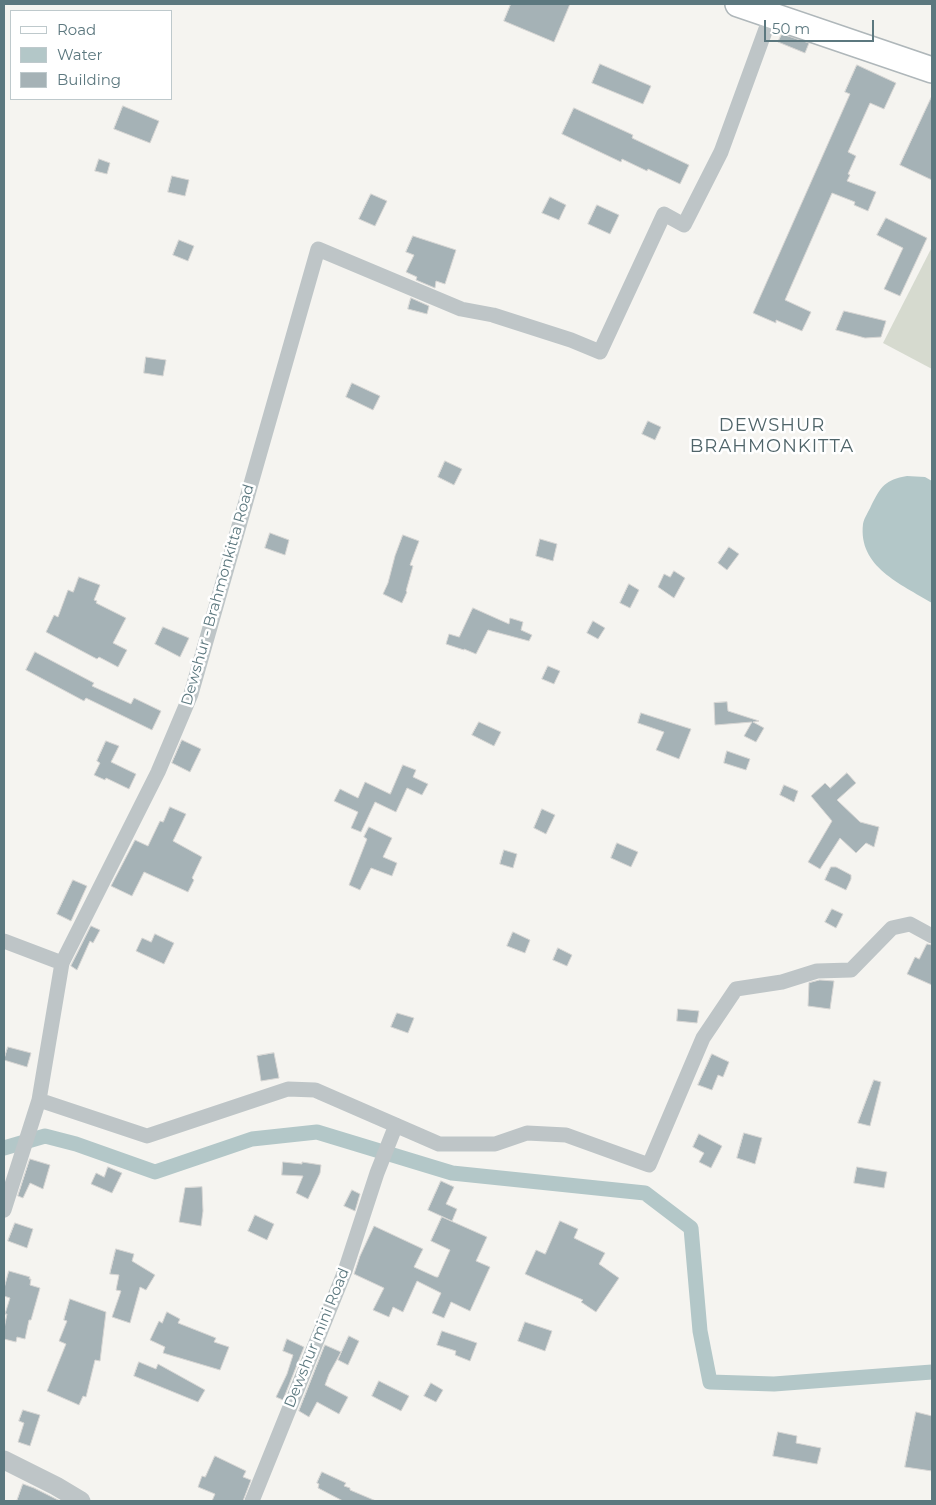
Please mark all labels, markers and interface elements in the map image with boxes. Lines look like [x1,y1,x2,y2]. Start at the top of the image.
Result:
legend [10,10,172,100]
scale bar [766,10,876,42]
text: 50 m [772,19,810,38]
text: Road [57,20,96,39]
text: Water [57,45,103,64]
text: Building [57,70,121,89]
district label: DEWSHUR BRAHMONKITTA [688,415,856,458]
street label: Dewshur - Brahmonkitta Road [178,482,258,708]
street label: Dewshur mini Road [281,1265,353,1411]

